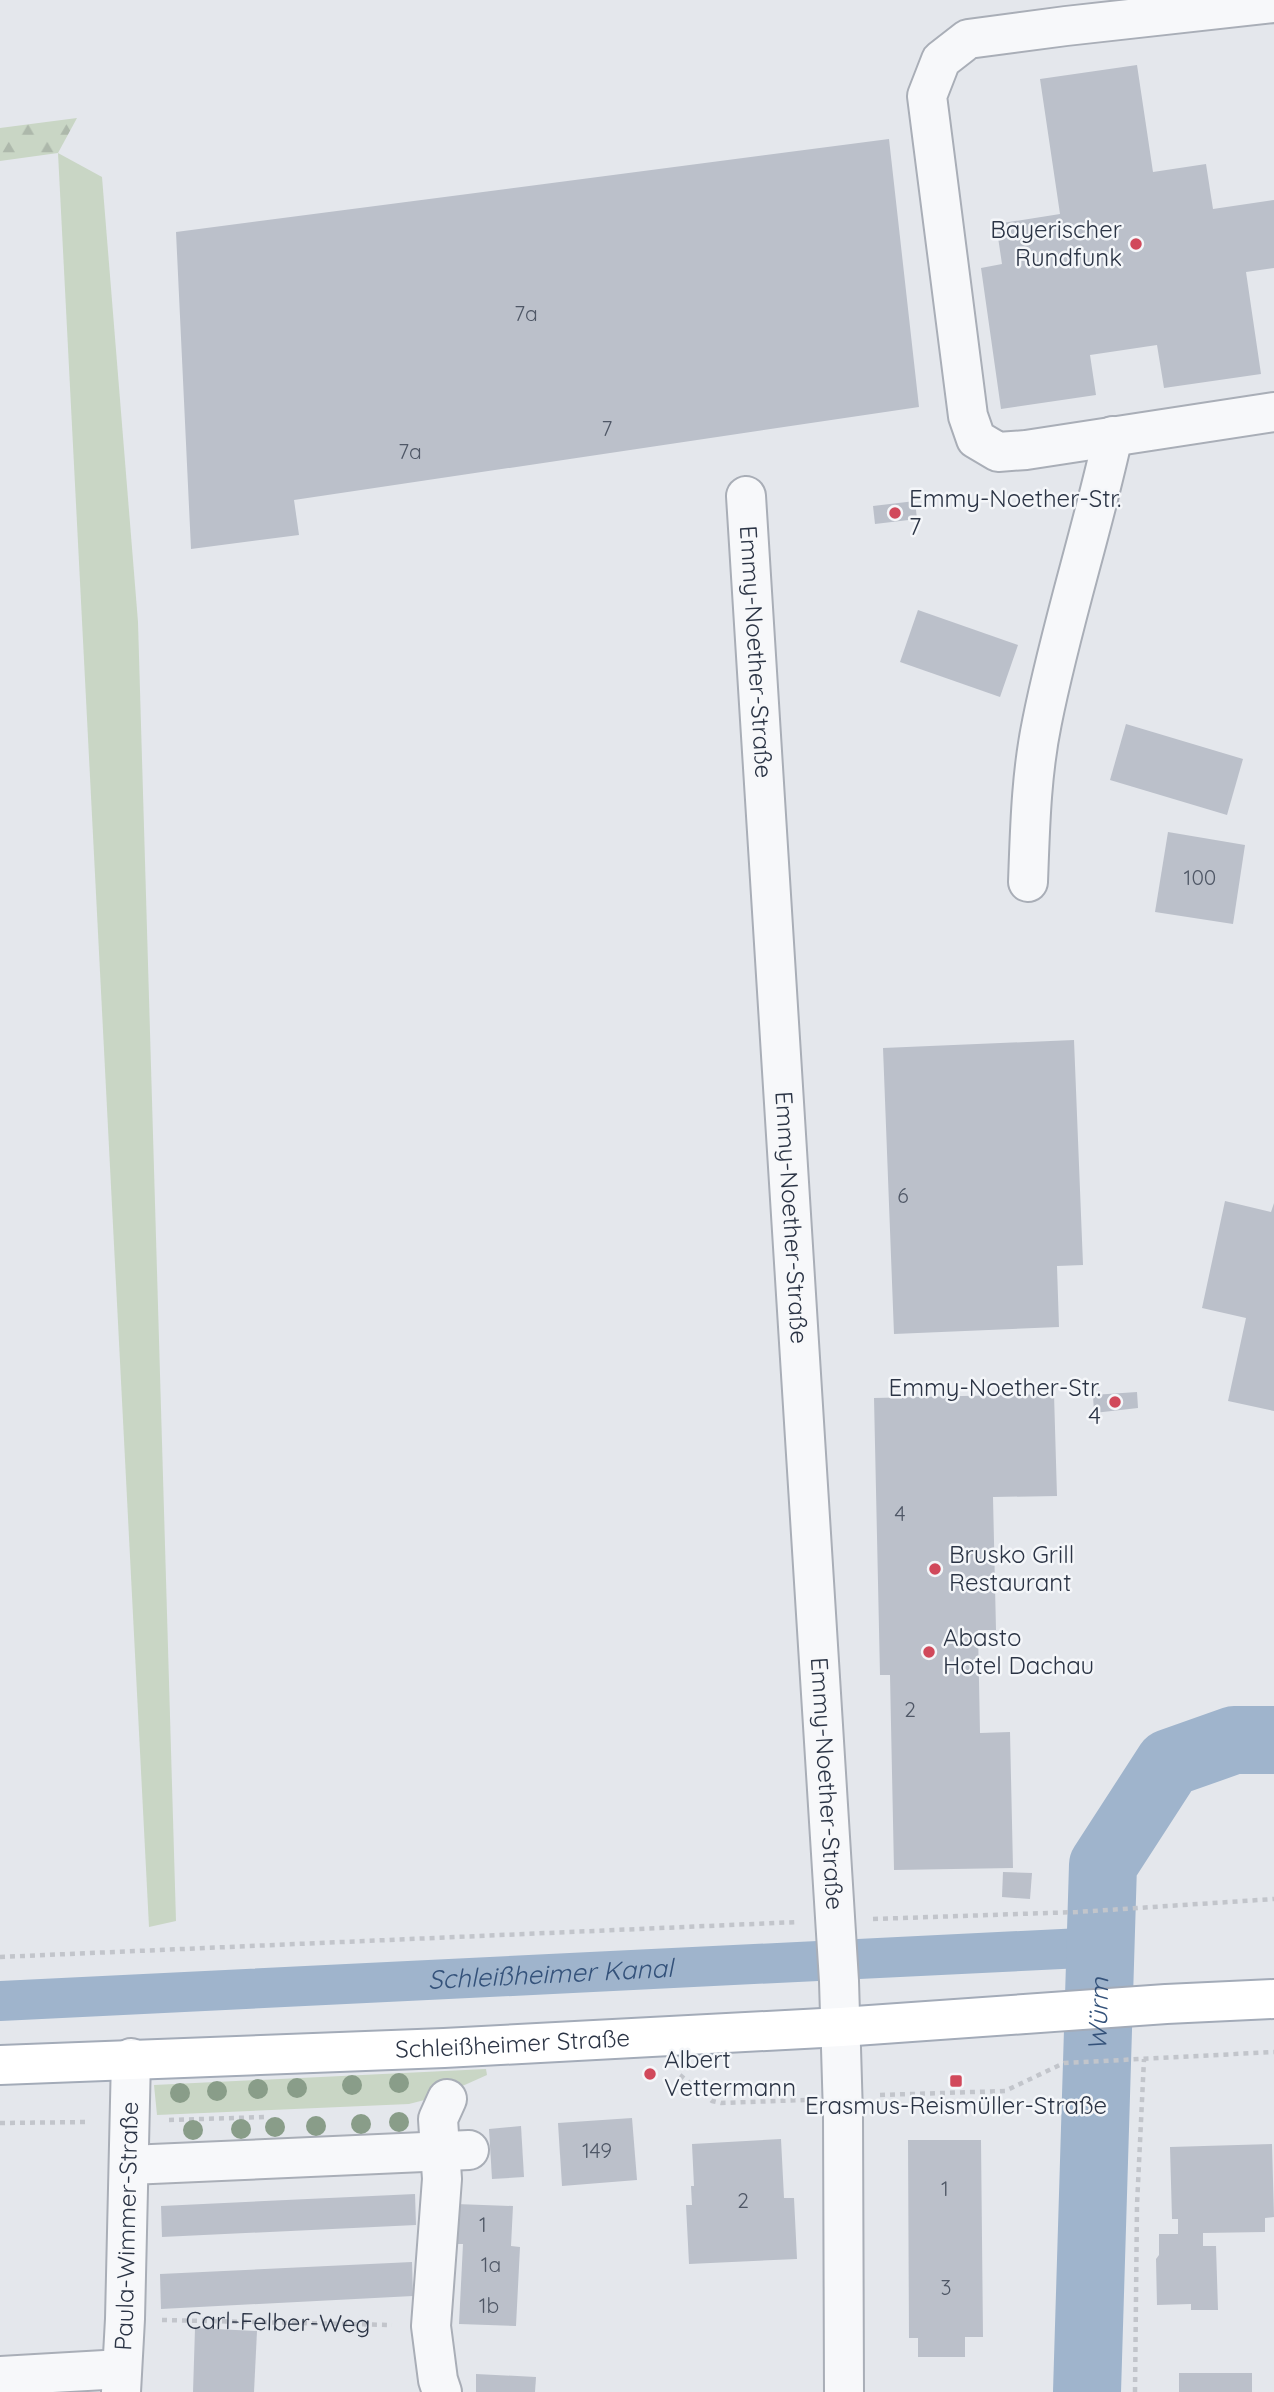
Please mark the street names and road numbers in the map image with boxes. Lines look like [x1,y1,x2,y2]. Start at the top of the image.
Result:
street label: Emmy-Noether-Straße [734,524,780,779]
street label: Emmy-Noether-Straße [769,1090,815,1345]
street label: Emmy-Noether-Straße [805,1656,851,1911]
street label: Schleißheimer Straße [395,2022,631,2064]
street label: Paula-Wimmer-Straße [107,2101,144,2351]
street label: Carl-Felber-Weg [185,2305,371,2339]

